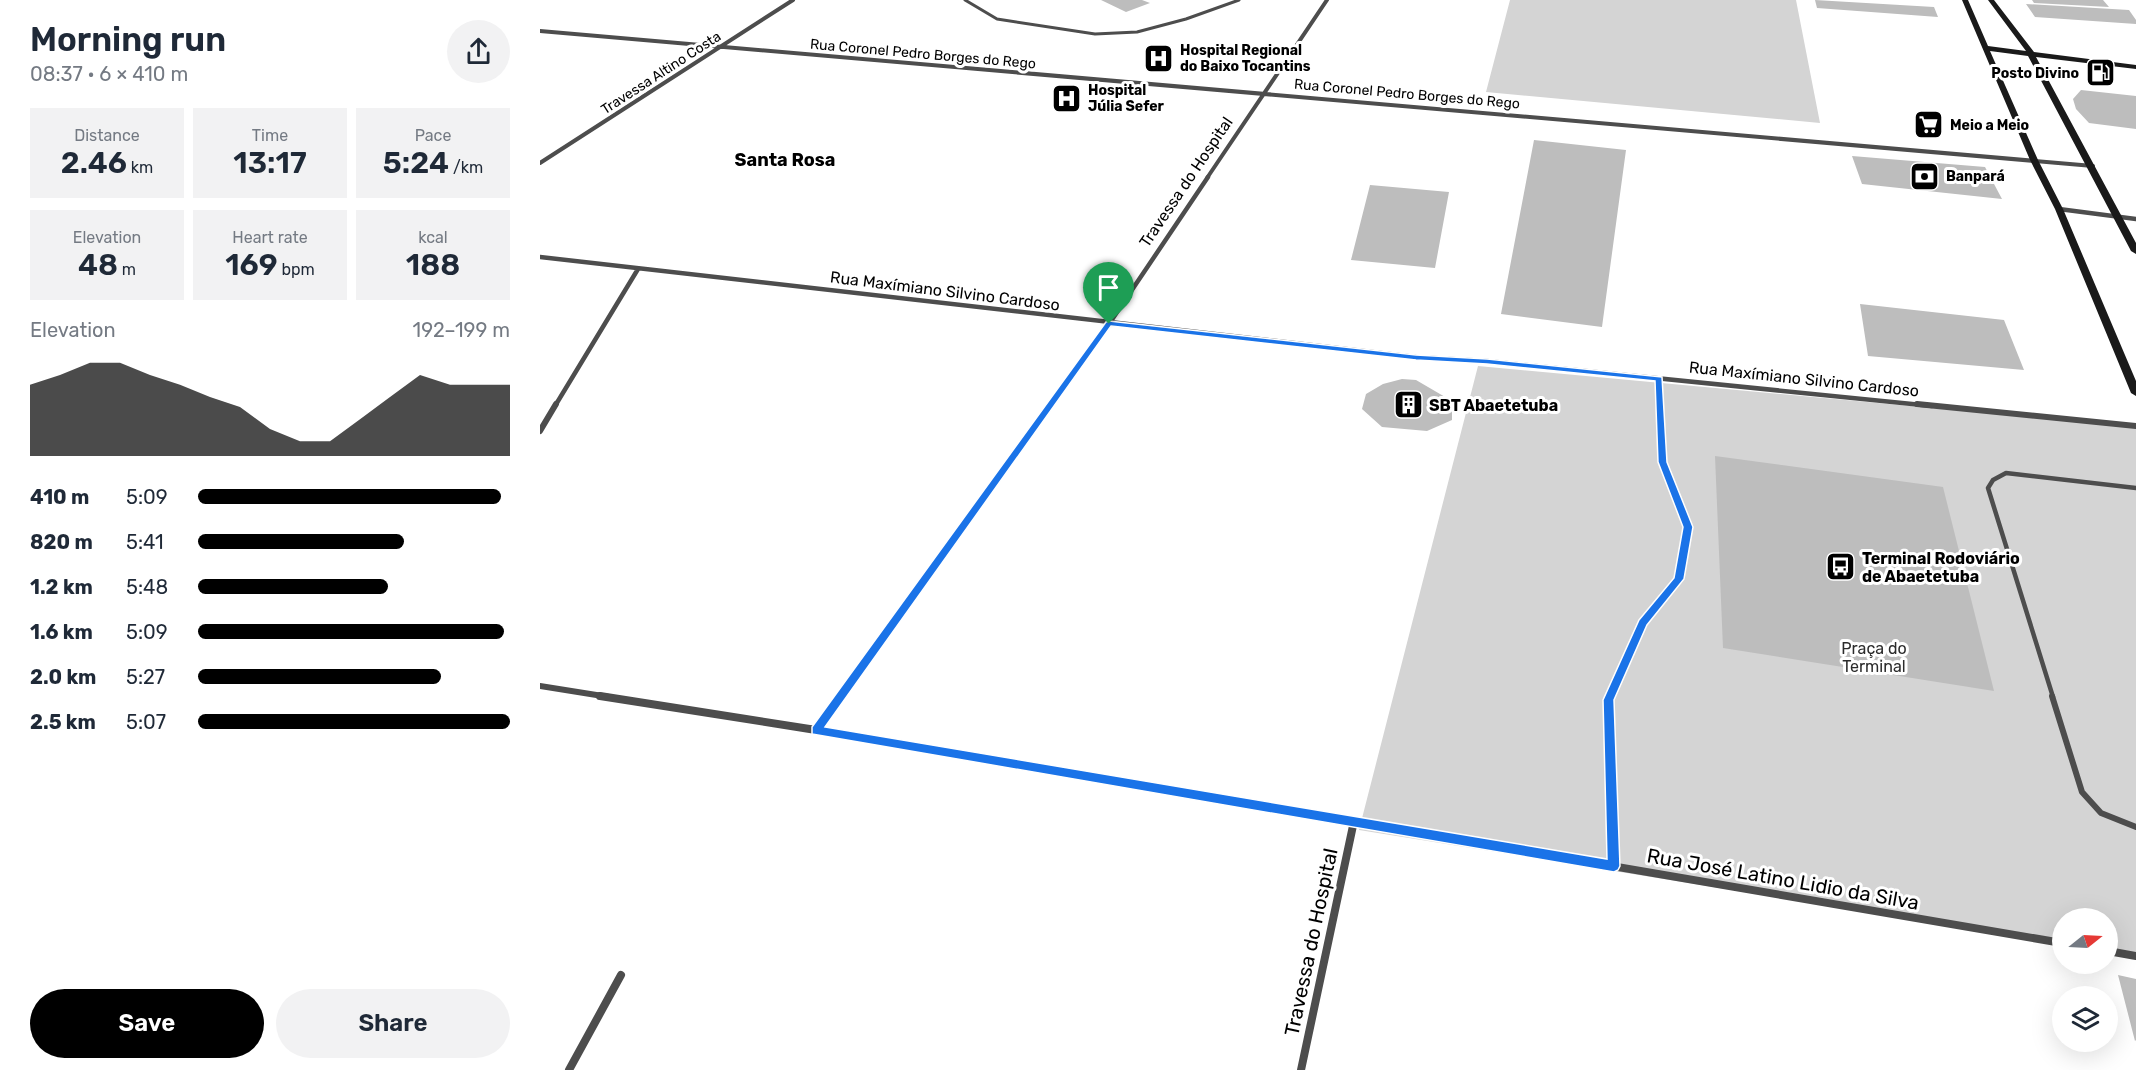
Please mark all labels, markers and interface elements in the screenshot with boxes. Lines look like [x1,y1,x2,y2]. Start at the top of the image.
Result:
text: Morning run [30,20,226,59]
button: share [447,20,510,83]
street label: Travessa Altino Costa [598,28,724,118]
street label: Rua Coronel Pedro Borges do Rego [809,36,1037,72]
hospital icon: Hospital Regional do Baixo Tocantins [1143,42,1175,74]
place label: Hospital Regional do Baixo Tocantins [1180,42,1311,75]
fuel station icon: Posto Divino [2084,57,2116,89]
text: 08:37 · 6 × 410 m [30,62,188,86]
place label: Posto Divino [1991,65,2079,82]
street label: Rua Coronel Pedro Borges do Rego [1293,76,1521,112]
hospital icon: Hospital Júlia Sefer [1051,82,1083,114]
place label: Hospital Júlia Sefer [1088,82,1165,115]
supermarket icon: Meio a Meio [1913,109,1945,141]
street label: Travessa do Hospital [1135,113,1237,251]
place label: Meio a Meio [1950,117,2029,134]
text: Distance [74,126,140,145]
text: Time [252,126,288,145]
text: Pace [415,126,451,145]
text: 2.46 [61,145,127,181]
text: 13:17 [233,145,307,181]
text: 5:24 [383,145,449,181]
district label: Santa Rosa [735,149,835,171]
text: km [127,158,153,177]
text: /km [449,158,483,177]
bank icon: Banpará [1909,160,1941,192]
place label: Banpará [1946,168,2005,185]
text: Elevation [73,228,141,247]
text: Heart rate [232,228,308,247]
text: kcal [418,228,448,247]
text: 48 [78,247,118,283]
text: 169 [225,247,278,283]
text: 188 [406,247,460,283]
text: m [118,260,136,279]
text: bpm [278,260,315,279]
pin [1083,262,1134,324]
street label: Rua Maxímiano Silvino Cardoso [829,267,1061,315]
icon: arrive [1092,271,1125,304]
text: Elevation [30,318,116,342]
text: 192–199 m [413,318,510,342]
street label: Rua Maxímiano Silvino Cardoso [1688,357,1920,401]
building icon: SBT Abaetetuba [1392,389,1424,421]
place label: SBT Abaetetuba [1429,396,1558,415]
text: 410 m [30,485,89,509]
text: 5:09 [126,485,168,509]
text: 820 m [30,530,93,554]
text: 5:41 [126,530,164,554]
place label: Terminal Rodoviário de Abaetetuba [1862,549,2020,586]
bus stop icon: Terminal Rodoviário de Abaetetuba [1825,551,1857,583]
text: 1.2 km [30,575,93,599]
text: 5:48 [126,575,168,599]
text: 1.6 km [30,620,93,644]
text: 5:09 [126,620,168,644]
park label: Praça do Terminal [1841,639,1907,676]
text: 2.0 km [30,665,96,689]
text: 5:27 [126,665,165,689]
text: 2.5 km [30,710,96,734]
text: 5:07 [126,710,166,734]
street label: Rua José Latino Lidio da Silva [1645,843,1921,915]
street label: Travessa do Hospital [1279,846,1343,1038]
north arrow [2052,908,2118,974]
map controls [2052,908,2118,1052]
button: layers [2052,986,2118,1052]
button: Save [30,989,264,1058]
button: Share [276,989,510,1058]

